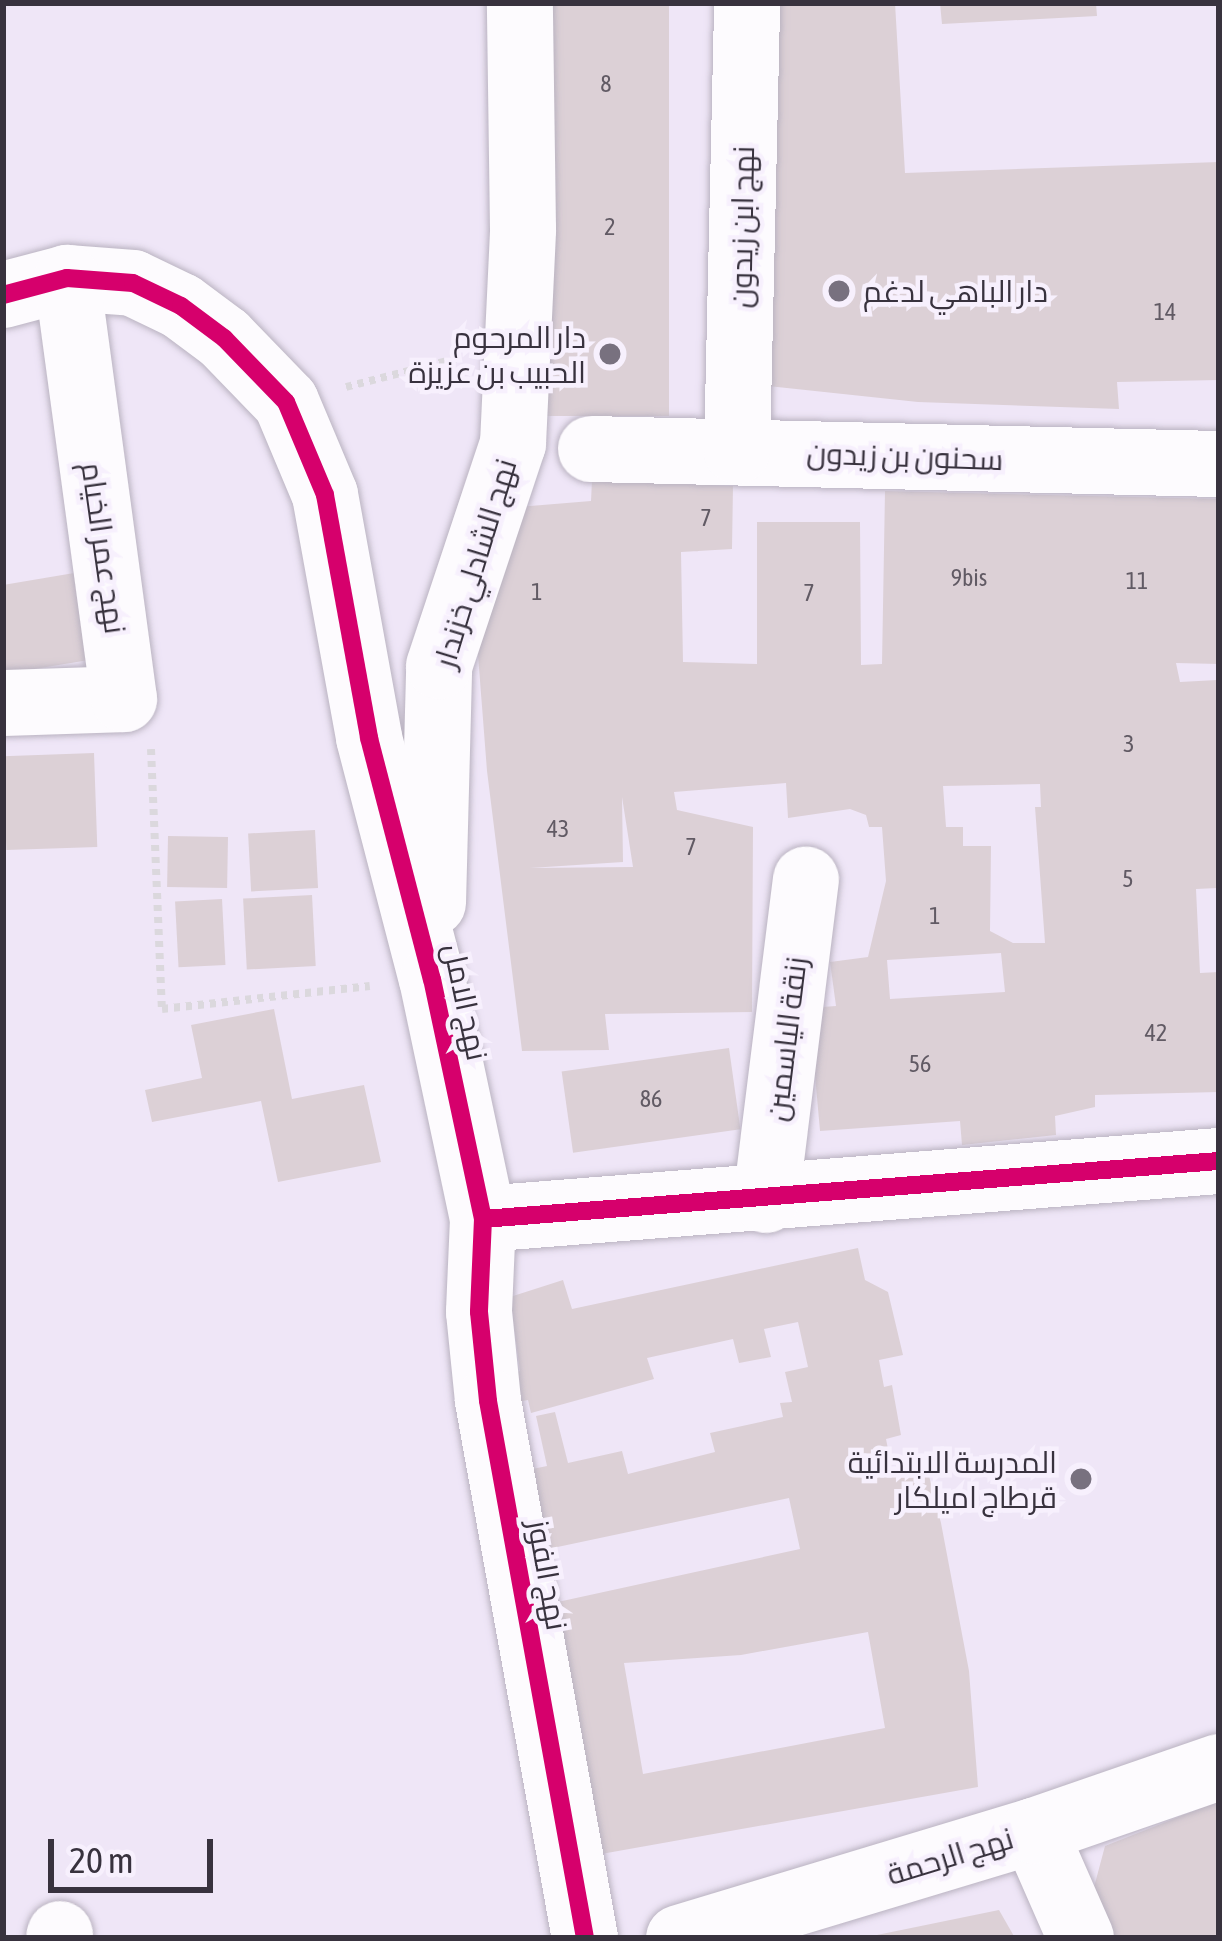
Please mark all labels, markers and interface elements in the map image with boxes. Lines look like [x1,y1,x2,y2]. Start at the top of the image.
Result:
house number: 8 [600,70,612,98]
street label: نهج ابن زيدون [723,145,761,309]
house number: 2 [604,213,616,241]
place label: دار الباهي لدغم [863,273,1048,309]
marker: دار الباهي لدغم [826,278,852,304]
house number: 14 [1154,298,1176,326]
place label: دار المرحوم الحبيب بن عزيزة [409,319,586,389]
marker: دار المرحوم الحبيب بن عزيزة [597,341,623,367]
street label: سحنون بن زيدون [806,435,1004,477]
street label: نهج الشادلي خزندار [426,454,524,672]
street label: نهج عمر الخيام [74,460,134,636]
house number: 7 [700,504,712,532]
house number: 9bis [951,564,987,592]
house number: 11 [1126,567,1148,595]
house number: 1 [531,578,543,606]
house number: 7 [803,579,815,607]
house number: 3 [1123,730,1135,758]
house number: 43 [547,815,569,843]
house number: 7 [685,833,697,861]
house number: 5 [1122,865,1134,893]
house number: 1 [929,902,941,930]
street label: نهج الامل [436,940,496,1064]
street label: زنقة الياسمين [758,955,814,1123]
house number: 42 [1145,1019,1167,1047]
house number: 56 [909,1050,931,1078]
house number: 86 [640,1085,662,1113]
place label: المدرسة الابتدائية قرطاج اميلكار [848,1444,1057,1514]
marker: المدرسة الابتدائية قرطاج اميلكار [1068,1466,1094,1492]
street label: نهج الفوز [521,1517,575,1633]
scale bar [54,1815,219,1889]
street label: نهج الرحمة [882,1820,1018,1892]
text: 20 m [69,1839,134,1881]

